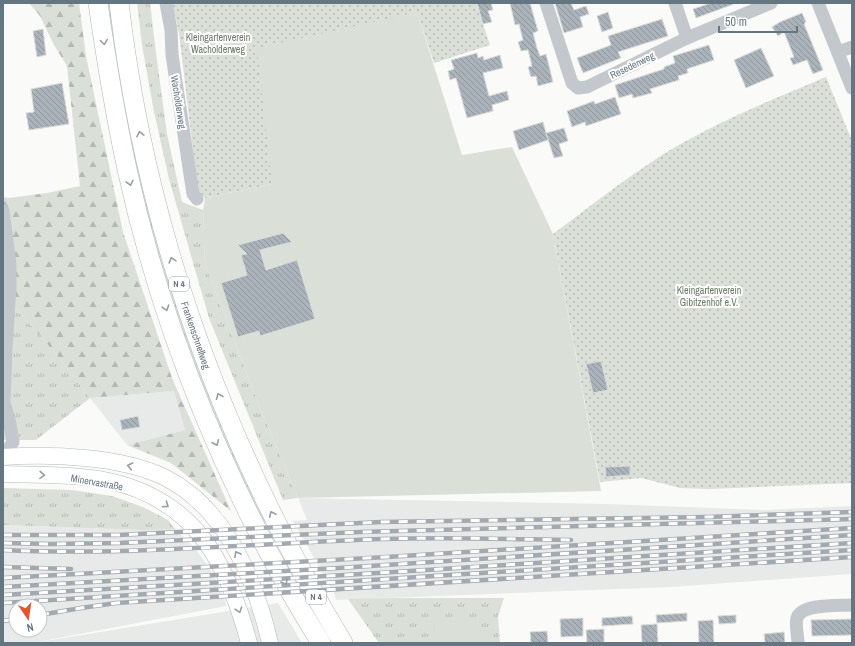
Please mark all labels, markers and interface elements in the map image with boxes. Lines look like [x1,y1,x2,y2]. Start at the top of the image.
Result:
scale bar [719,8,797,34]
text: 50 m [725,14,747,30]
park label: Kleingartenverein Wacholderweg [186,31,250,56]
one-way arrow [99,39,108,45]
street label: Resedenweg [608,49,657,82]
street label: Wacholderweg [168,74,189,130]
one-way arrow [137,131,145,137]
one-way arrow [126,180,134,186]
one-way arrow [168,257,176,263]
road number: N 4 [169,277,189,291]
park label: Kleingartenverein Gibitzenhof e.V. [677,284,741,309]
street label: Frankenschnellweg [178,300,213,371]
one-way arrow [161,305,169,312]
one-way arrow [215,392,223,399]
one-way arrow [212,439,220,446]
one-way arrow [127,462,133,470]
one-way arrow [39,471,45,480]
street label: Minervastraße [70,472,124,494]
one-way arrow [162,500,169,507]
one-way arrow [269,511,277,519]
one-way arrow [234,551,242,558]
one-way arrow [280,578,288,585]
road number: N 4 [306,590,326,604]
north arrow [8,598,48,638]
one-way arrow [235,606,243,613]
text: N [26,620,35,635]

